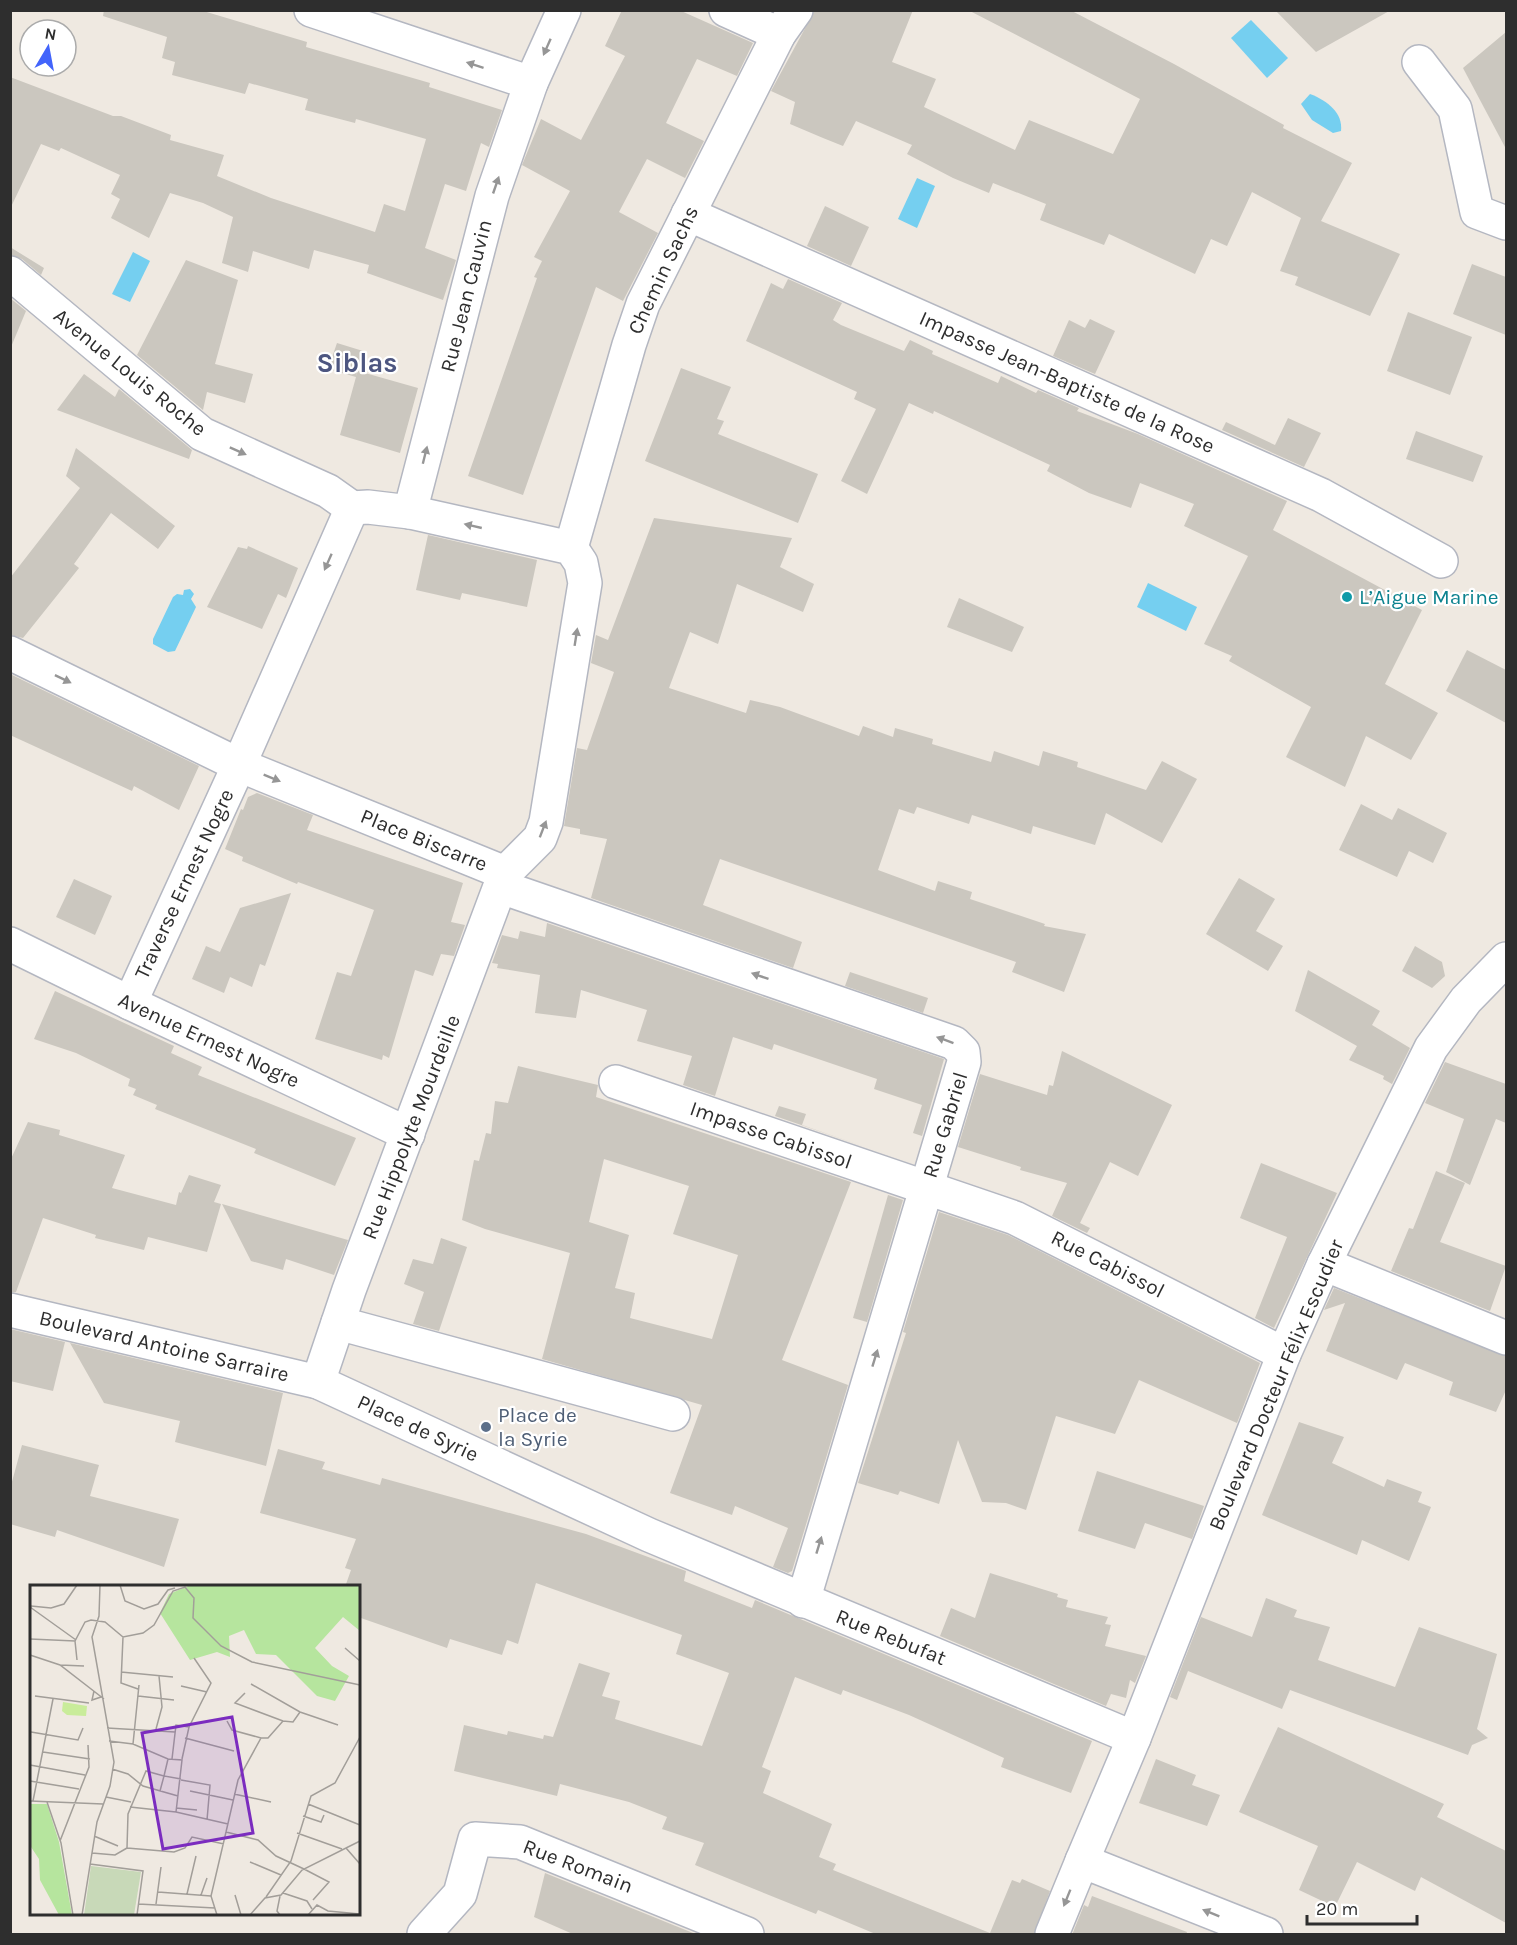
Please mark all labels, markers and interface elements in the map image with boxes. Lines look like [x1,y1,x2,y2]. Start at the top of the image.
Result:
north arrow [18,18,78,78]
text: N [43,23,58,44]
one-way arrow [543,38,552,55]
one-way arrow [466,59,484,69]
one-way arrow [491,176,501,194]
street label: Chemin Sachs [623,202,703,338]
street label: Rue Jean Cauvin [435,217,497,375]
street label: Avenue Louis Roche [49,303,211,441]
street label: Impasse Jean-Baptiste de la Rose [916,306,1218,458]
district label: Siblas [317,347,397,379]
one-way arrow [229,446,247,456]
one-way arrow [421,446,430,464]
one-way arrow [463,520,482,530]
one-way arrow [323,553,333,571]
place label: L’Aigue Marine [1359,585,1499,609]
marker: L’Aigue Marine [1340,590,1354,604]
one-way arrow [572,628,581,647]
one-way arrow [55,674,72,684]
one-way arrow [264,773,282,783]
street label: Traverse Ernest Nogre [129,785,239,983]
street label: Place Biscarre [357,804,491,876]
one-way arrow [538,820,548,838]
one-way arrow [751,971,769,981]
street label: Avenue Ernest Nogre [115,988,303,1092]
street label: Rue Hippolyte Mourdeille [357,1011,465,1243]
one-way arrow [935,1034,953,1044]
street label: Rue Gabriel [918,1069,972,1181]
street label: Impasse Cabissol [687,1096,855,1174]
street label: Rue Cabissol [1047,1225,1169,1303]
street label: Boulevard Docteur Félix Escudier [1204,1236,1348,1534]
street label: Boulevard Antoine Sarraire [37,1306,291,1386]
one-way arrow [871,1349,880,1367]
street label: Place de Syrie [354,1389,482,1467]
place label: Place de la Syrie [498,1403,577,1451]
marker: Place de la Syrie [479,1420,493,1434]
one-way arrow [815,1536,824,1554]
inset map [30,1585,360,1915]
street label: Rue Rebufat [832,1604,950,1670]
street label: Rue Romain [520,1834,636,1898]
scale bar [1307,1888,1416,1926]
one-way arrow [1062,1889,1071,1907]
text: 20 m [1316,1898,1358,1920]
one-way arrow [1202,1908,1220,1918]

